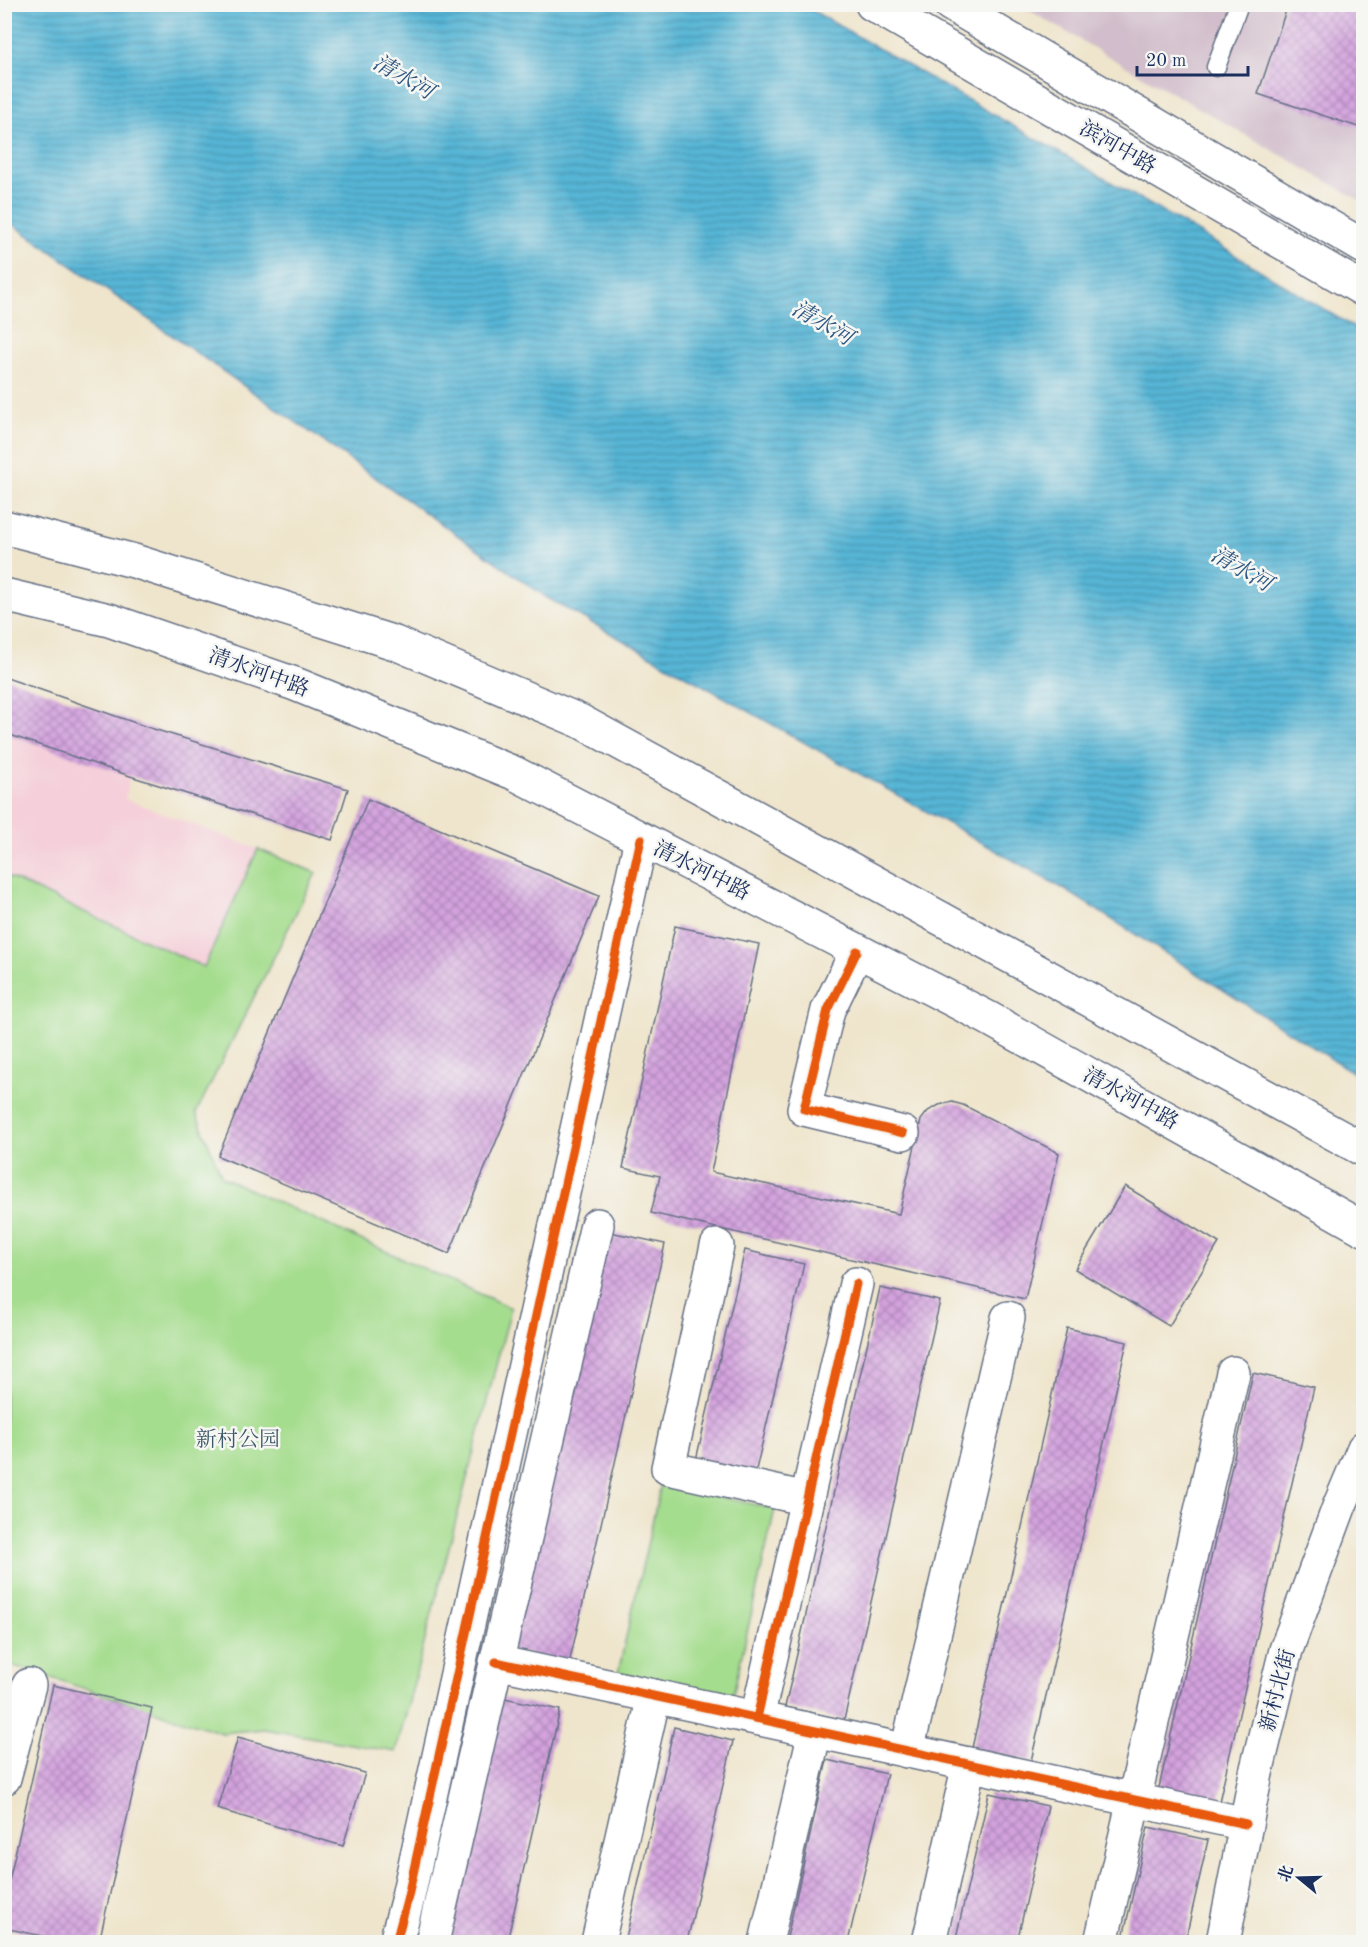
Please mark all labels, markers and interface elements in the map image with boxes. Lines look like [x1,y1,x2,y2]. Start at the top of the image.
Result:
scale bar [1137,39,1248,77]
water label: 清水河 [369,50,442,106]
text: 20 m [1146,52,1186,70]
street label: 滨河中路 [1076,116,1160,178]
water label: 清水河 [788,296,861,352]
water label: 清水河 [1207,542,1280,598]
street label: 清水河中路 [206,644,312,701]
street label: 清水河中路 [650,836,754,905]
street label: 清水河中路 [1079,1063,1182,1134]
park label: 新村公园 [196,1428,280,1451]
street label: 新村北街 [1256,1647,1299,1734]
north arrow [1269,1848,1329,1908]
text: 北 [1275,1863,1297,1884]

